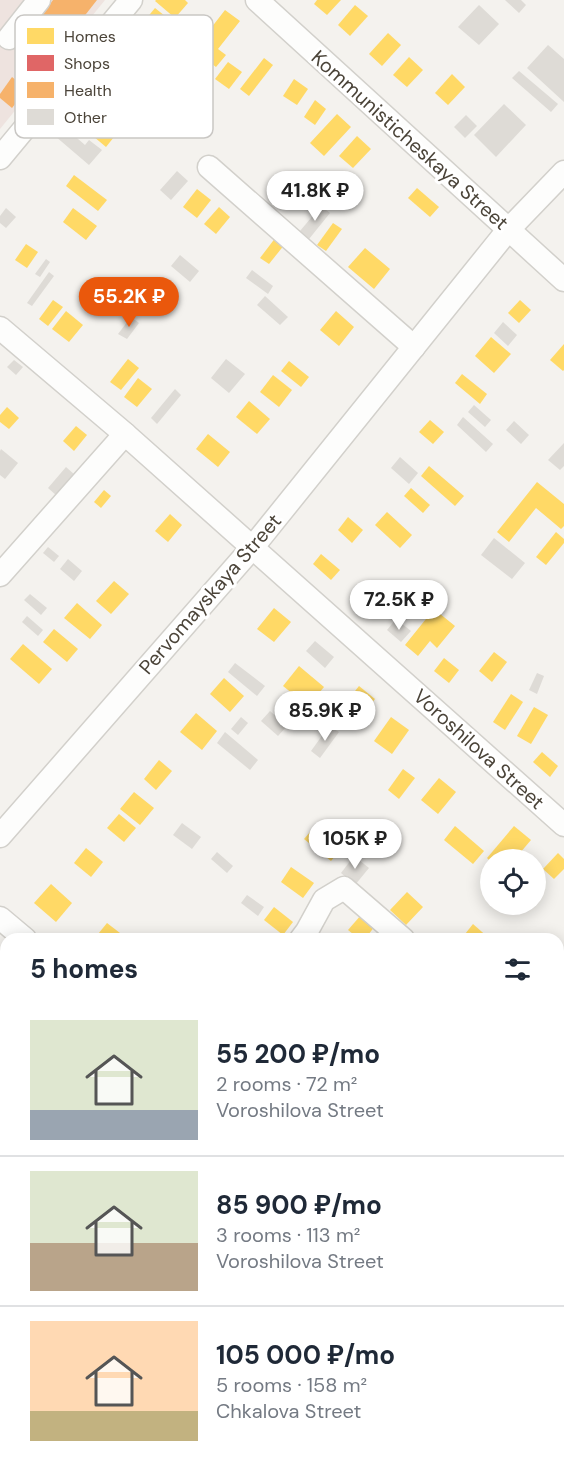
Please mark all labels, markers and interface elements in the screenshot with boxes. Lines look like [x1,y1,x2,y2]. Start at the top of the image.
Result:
legend [15,15,213,138]
text: Homes [64,26,116,47]
street label: Kommunisticheskaya Street [306,44,514,236]
text: Shops [64,53,110,74]
text: Health [64,80,112,101]
text: Other [64,107,107,128]
pin: 41.8K ₽ [260,171,370,222]
text: 41.8K ₽ [281,177,349,203]
pin: 55.2K ₽ [74,277,184,328]
text: 55.2K ₽ [93,283,165,309]
street label: Pervomayskaya Street [133,508,287,680]
pin: 72.5K ₽ [344,580,454,631]
text: 72.5K ₽ [364,586,434,612]
street label: Voroshilova Street [408,683,550,815]
pin: 85.9K ₽ [270,691,380,742]
text: 85.9K ₽ [288,697,362,723]
pin: 105K ₽ [306,819,404,870]
text: 105K ₽ [323,825,387,851]
map controls [480,849,546,915]
button: locate [480,849,546,915]
text: 5 homes [30,952,138,986]
icon: filters [501,953,534,986]
text: 55 200 ₽/mo [216,1037,380,1071]
icon: home [78,1044,150,1116]
text: 2 rooms · 72 m² [216,1071,357,1097]
text: Voroshilova Street [216,1097,384,1123]
text: 85 900 ₽/mo [216,1188,382,1222]
icon: home [78,1195,150,1267]
text: 3 rooms · 113 m² [216,1222,360,1248]
text: Voroshilova Street [216,1248,384,1274]
text: 105 000 ₽/mo [216,1338,395,1372]
icon: home [78,1345,150,1417]
text: 5 rooms · 158 m² [216,1372,367,1398]
text: Chkalova Street [216,1398,361,1424]

